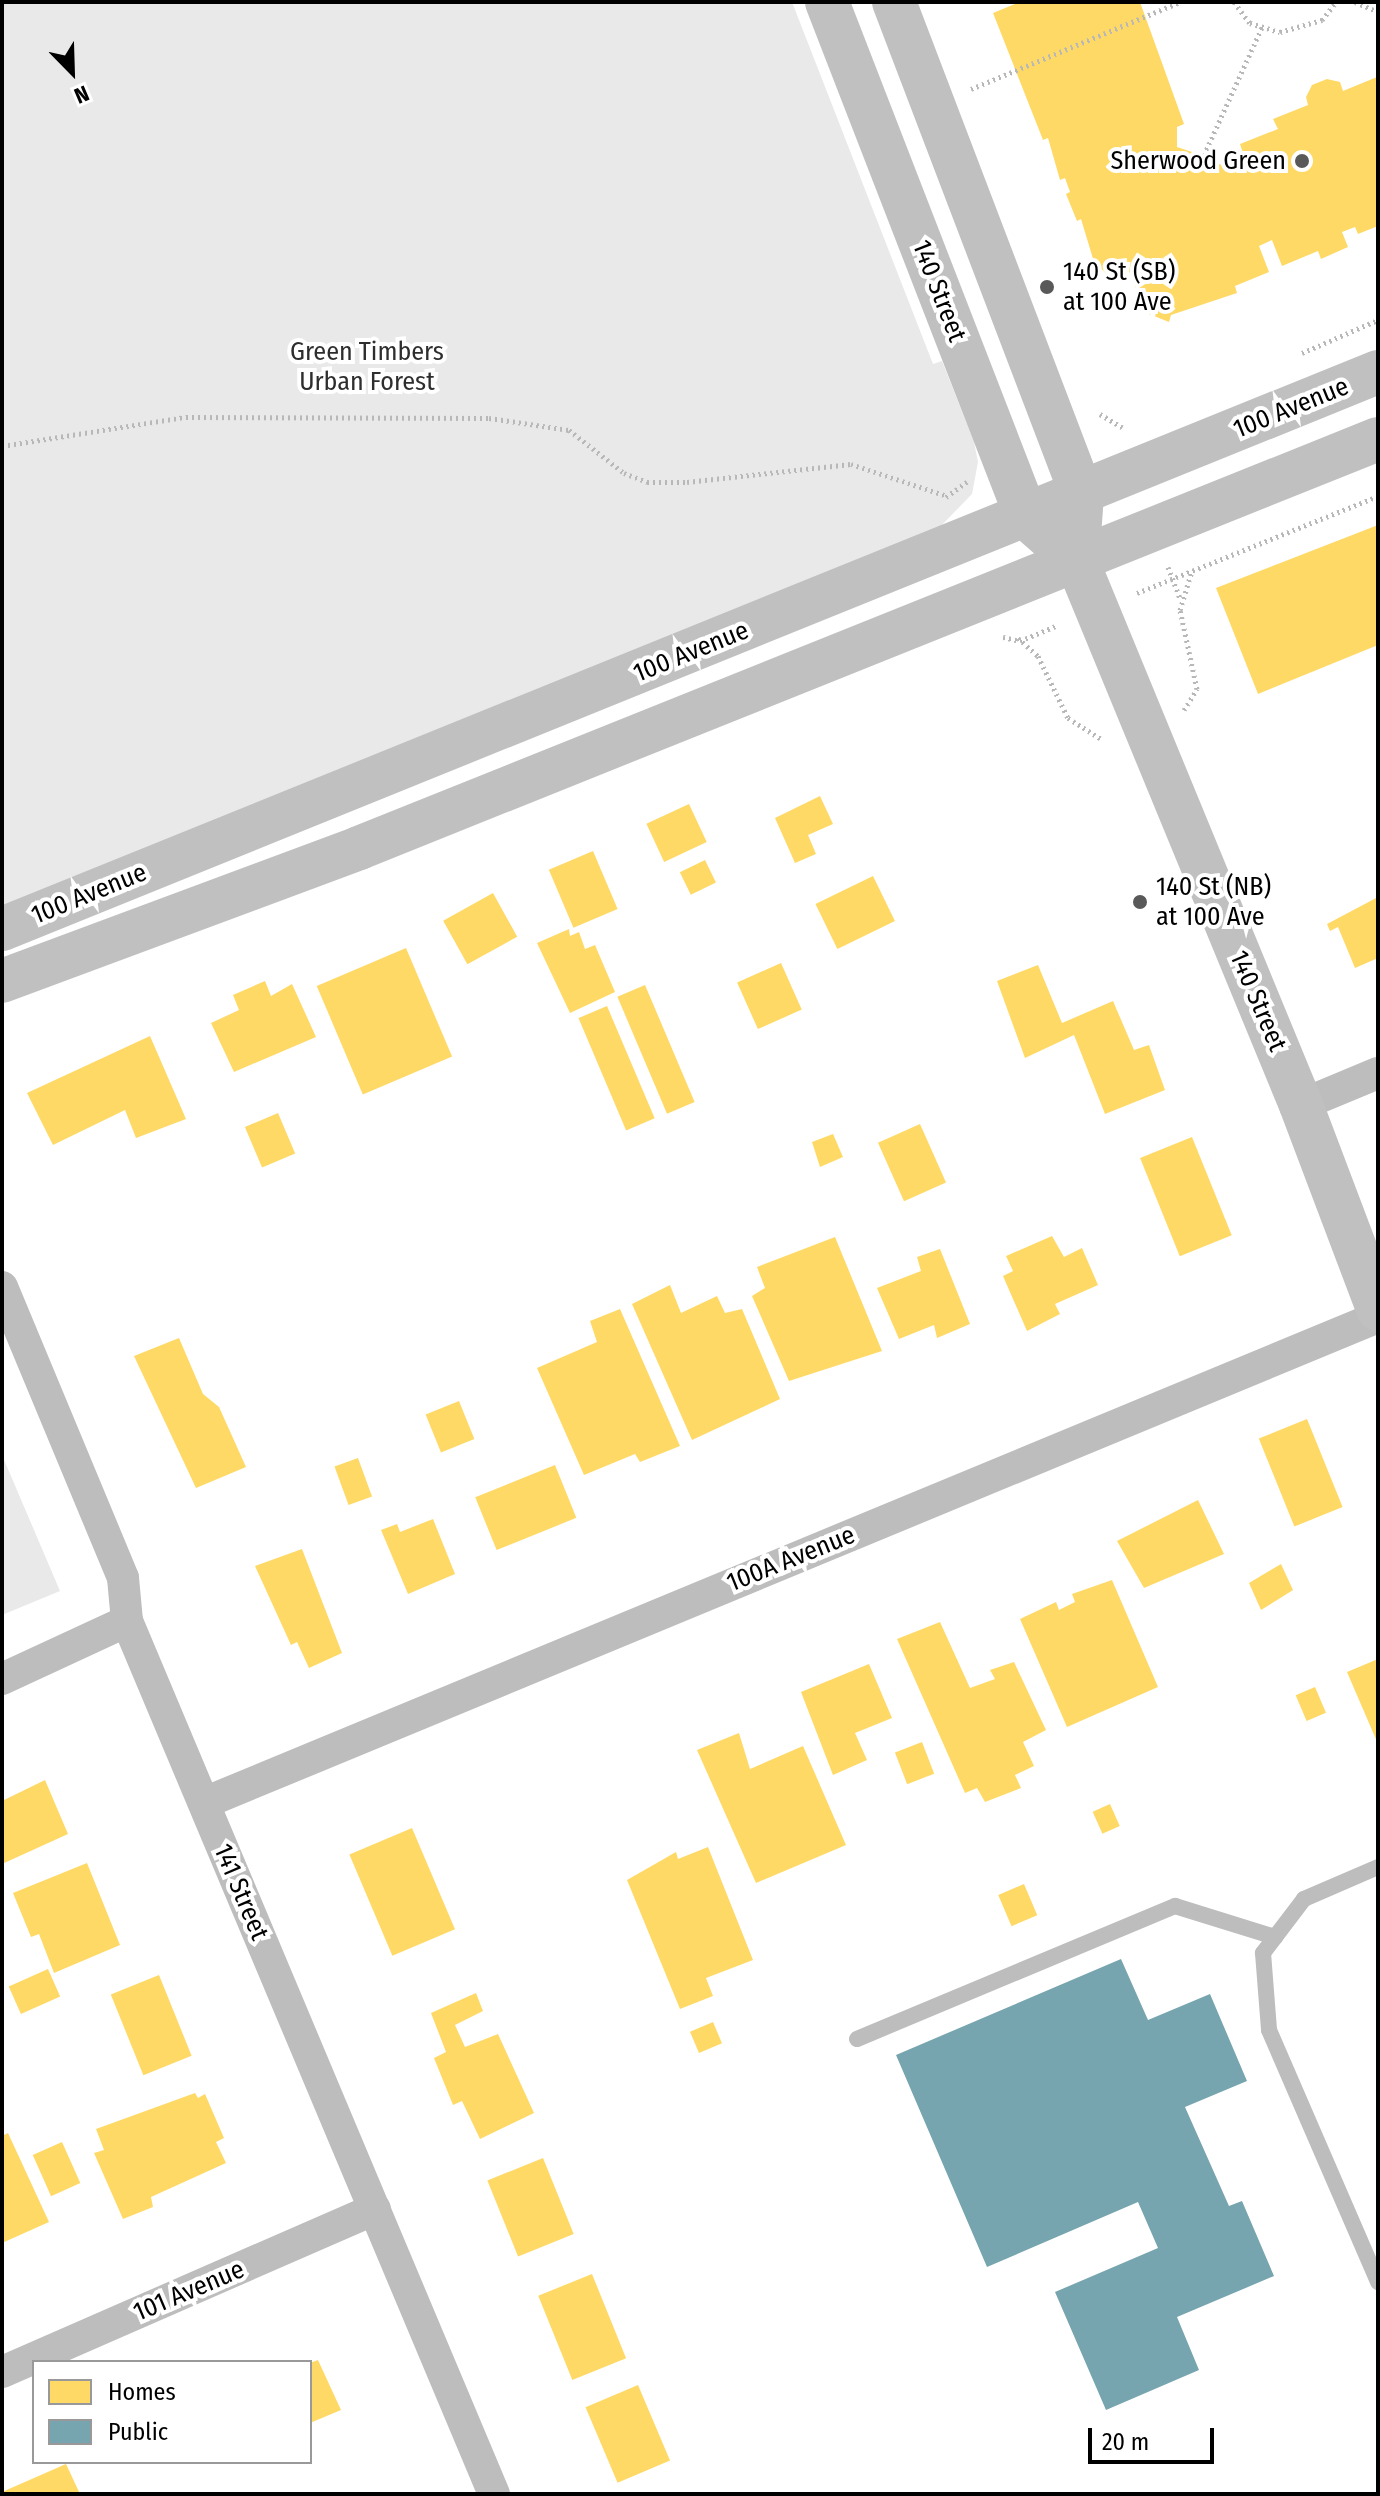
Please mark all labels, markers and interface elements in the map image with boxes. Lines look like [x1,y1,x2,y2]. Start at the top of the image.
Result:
north arrow [32,32,112,112]
text: N [70,80,93,110]
place label: Sherwood Green [1110,145,1286,177]
marker: Sherwood Green [1293,152,1311,170]
street label: 140 Street [905,236,973,346]
place label: 140 St (SB) at 100 Ave [1063,256,1175,318]
marker: 140 St (SB) at 100 Ave [1038,278,1056,296]
park label: Green Timbers Urban Forest [290,336,444,398]
street label: 100 Avenue [1229,371,1353,445]
street label: 100 Avenue [629,615,753,689]
street label: 100 Avenue [27,857,151,931]
place label: 140 St (NB) at 100 Ave [1156,871,1271,932]
marker: 140 St (NB) at 100 Ave [1131,893,1149,911]
street label: 140 Street [1223,946,1293,1056]
street label: 100A Avenue [723,1519,859,1599]
street label: 141 Street [207,1839,275,1945]
street label: 101 Avenue [129,2254,249,2328]
legend [32,2360,312,2464]
text: Homes [108,2378,176,2406]
scale bar [1092,2412,1218,2462]
text: Public [108,2418,168,2446]
text: 20 m [1102,2428,1149,2456]

